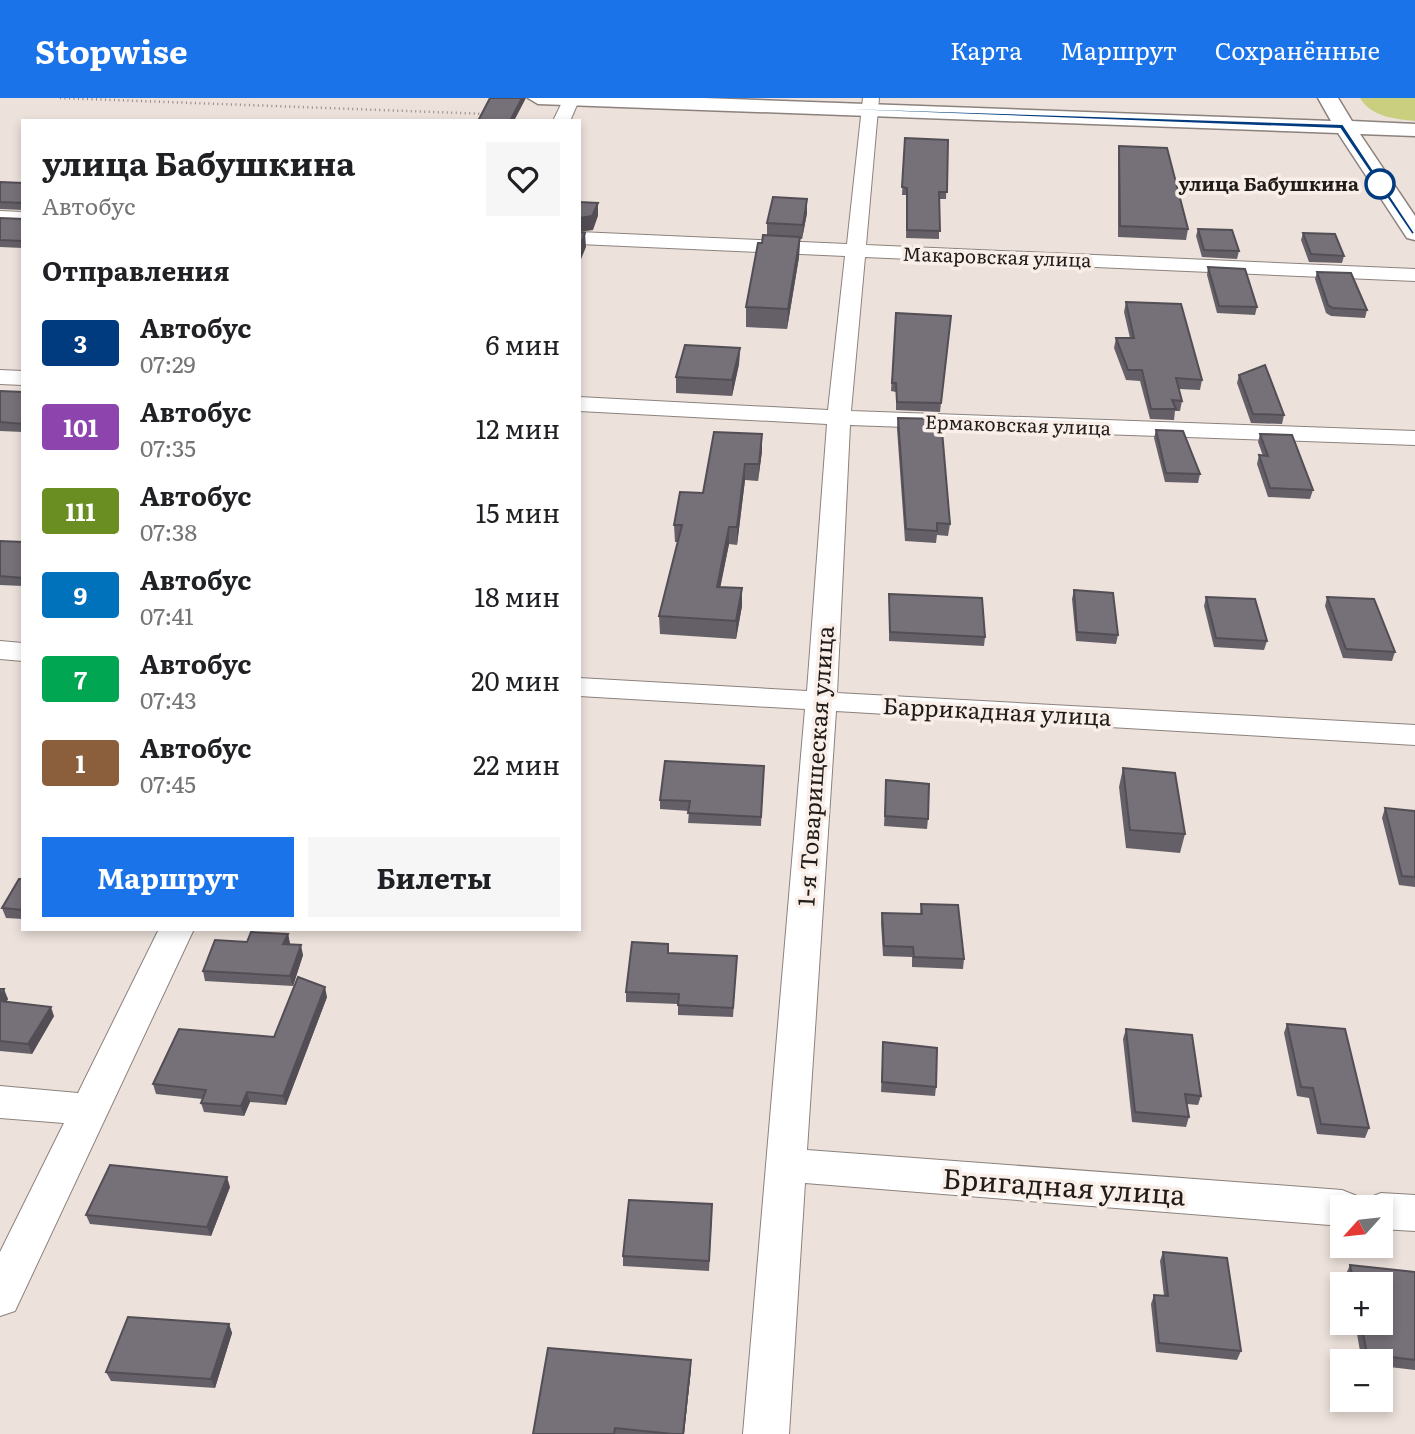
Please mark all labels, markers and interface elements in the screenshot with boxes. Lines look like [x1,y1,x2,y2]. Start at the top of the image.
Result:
text: Stopwise [35,25,188,74]
text: Карта [950,32,1022,67]
text: Маршрут [1060,32,1177,67]
text: Сохранённые [1215,32,1380,67]
text: улица Бабушкина [42,137,355,186]
button: heart [486,142,560,216]
place label: улица Бабушкина [1179,169,1359,197]
marker: улица Бабушкина [1365,169,1395,199]
text: Автобус [42,188,136,222]
street label: Макаровская улица [902,239,1093,273]
text: Отправления [42,250,230,289]
text: Автобус [140,307,251,346]
text: 6 мин [486,324,560,363]
text: 3 [74,325,87,360]
text: 07:29 [140,346,196,380]
text: Автобус [140,391,251,430]
street label: Ермаковская улица [925,407,1112,441]
text: 12 мин [476,408,560,447]
text: 101 [63,409,98,444]
text: 07:35 [140,430,196,464]
text: Автобус [140,475,251,514]
text: 15 мин [476,492,560,531]
text: 111 [66,493,95,528]
text: 07:38 [140,514,197,548]
text: Автобус [140,559,251,598]
text: 18 мин [475,576,560,615]
text: 9 [74,577,87,612]
text: 07:41 [140,598,194,632]
street label: 1-я Товарищеская улица [787,624,841,907]
text: Автобус [140,643,251,682]
text: 20 мин [471,660,560,699]
text: 7 [74,661,87,696]
text: 07:43 [140,682,197,716]
street label: Баррикадная улица [882,687,1113,733]
text: Автобус [140,727,251,766]
text: 22 мин [473,744,560,783]
text: 1 [76,745,85,780]
text: 07:45 [140,766,196,800]
button: Маршрут [42,837,294,917]
button: Билеты [308,837,560,917]
street label: Бригадная улица [941,1156,1187,1214]
north arrow [1330,1195,1393,1258]
map controls [1330,1195,1393,1412]
button: + [1330,1272,1393,1335]
button: − [1330,1349,1393,1412]

